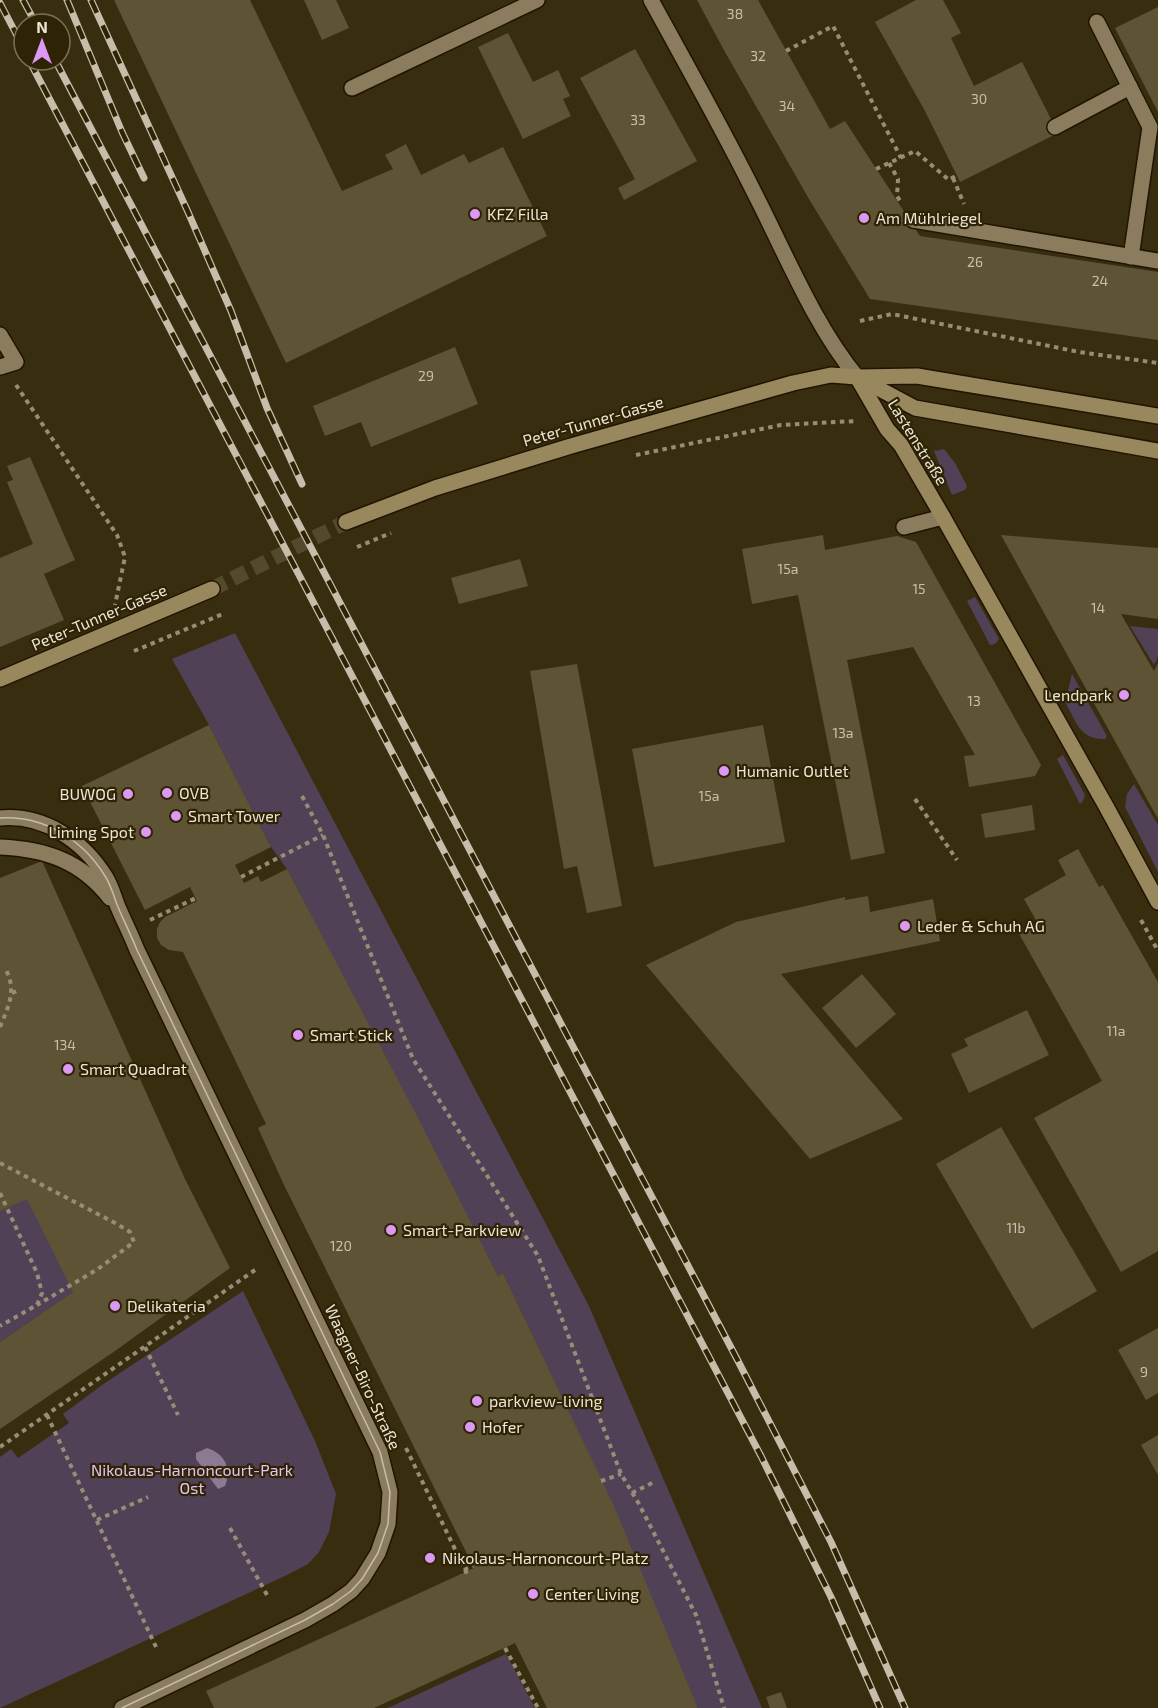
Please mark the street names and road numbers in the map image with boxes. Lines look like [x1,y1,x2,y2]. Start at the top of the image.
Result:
street label: Peter-Tunner-Gasse [520,391,665,450]
street label: Lastenstraße [884,395,952,488]
street label: Peter-Tunner-Gasse [28,579,169,654]
street label: Waagner-Biro-Straße [321,1301,405,1452]

